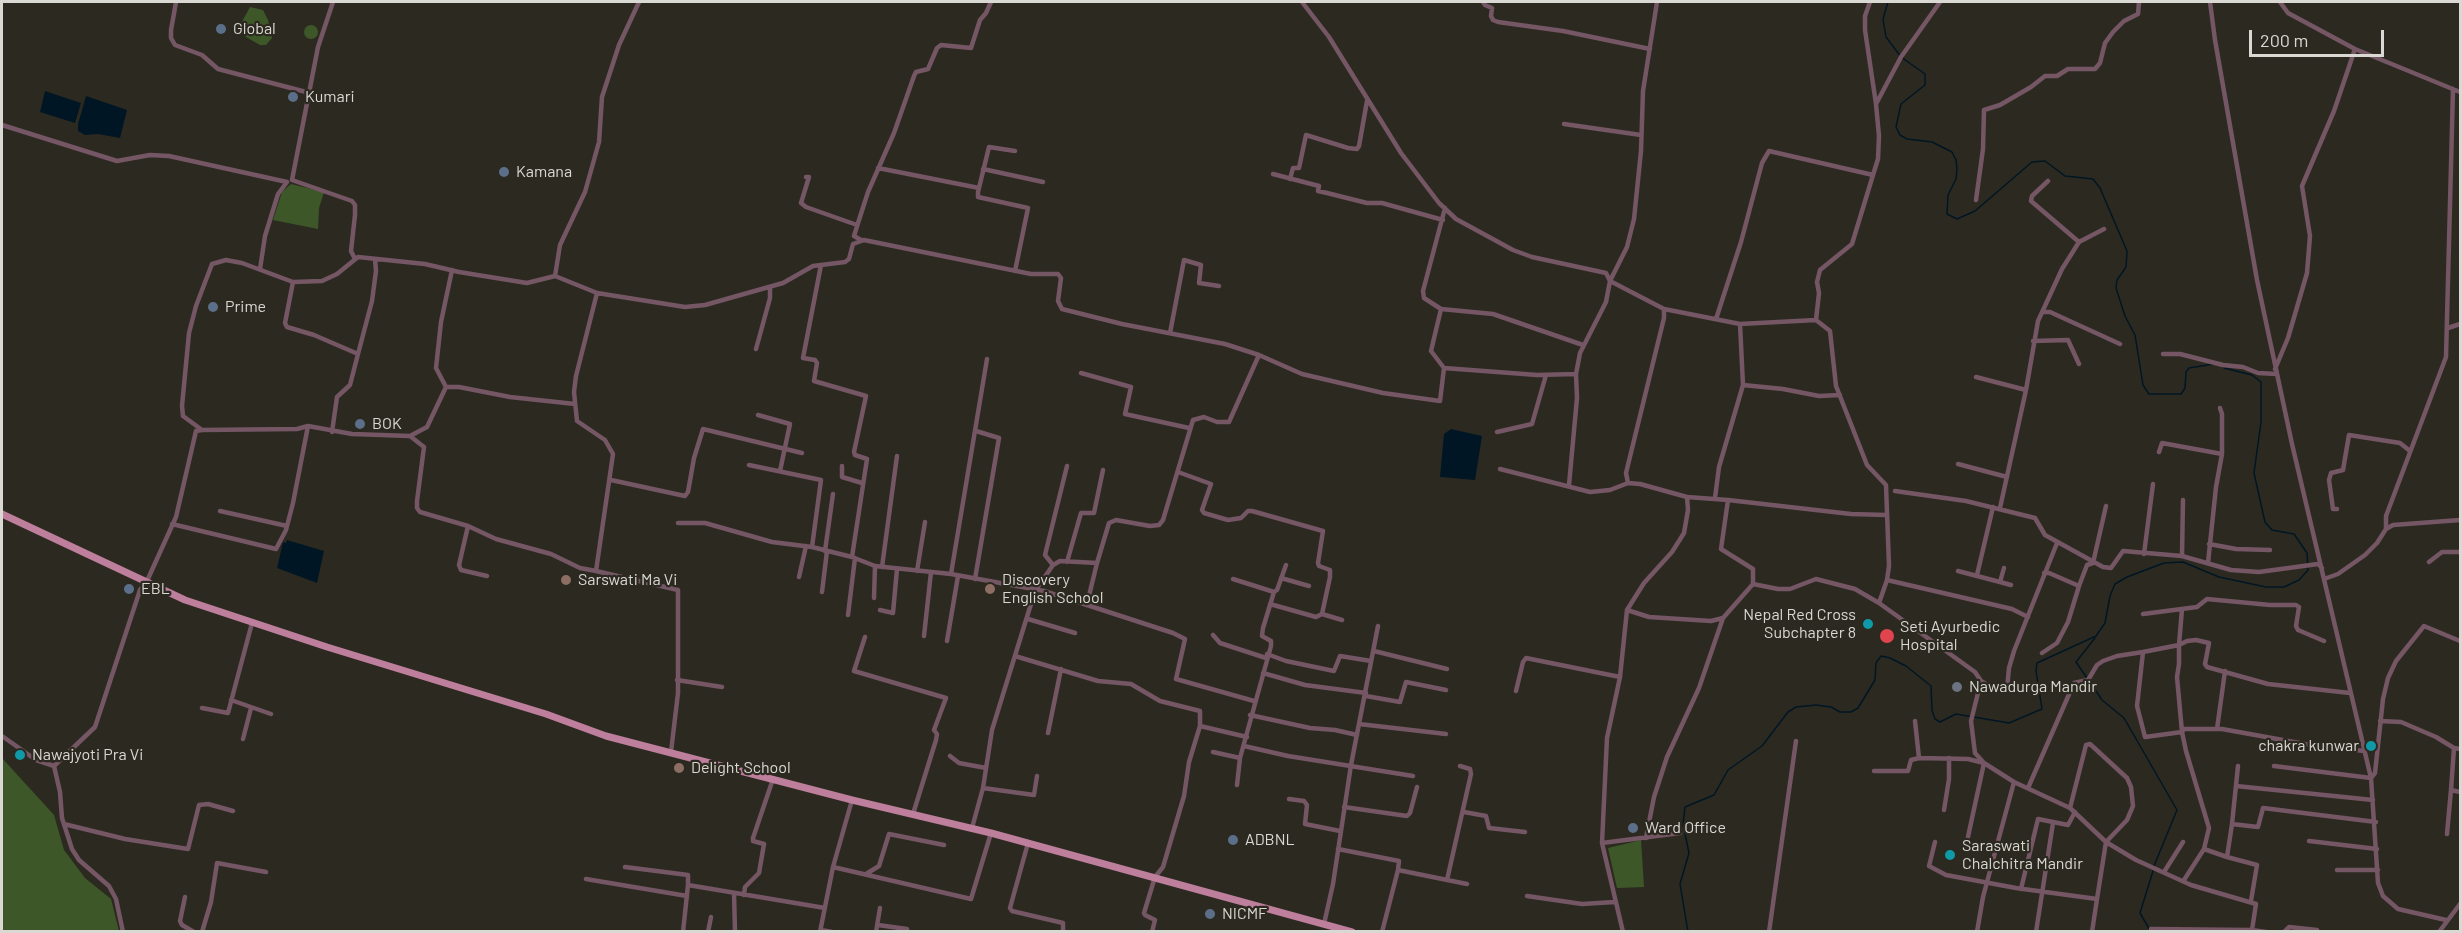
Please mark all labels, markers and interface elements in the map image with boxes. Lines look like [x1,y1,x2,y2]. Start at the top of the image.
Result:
scale bar [2252,18,2387,56]
place label: Global [233,19,276,39]
marker: Global [214,22,228,36]
text: 200 m [2260,29,2308,51]
place label: Kumari [305,87,355,107]
marker: Kumari [286,90,300,104]
place label: Kamana [516,162,572,182]
marker: Kamana [497,165,511,179]
place label: Prime [225,297,266,317]
marker: Prime [206,300,220,314]
place label: BOK [372,414,402,434]
marker: BOK [353,417,367,431]
place label: Sarswati Ma Vi [578,570,677,590]
place label: Discovery English School [1002,570,1103,608]
marker: Sarswati Ma Vi [559,573,573,587]
place label: EBL [141,579,170,599]
marker: EBL [122,582,136,596]
marker: Discovery English School [983,582,997,596]
place label: Nepal Red Cross Subchapter 8 [1743,605,1856,643]
marker: Nepal Red Cross Subchapter 8 [1861,617,1875,631]
place label: Seti Ayurbedic Hospital [1900,617,2000,655]
marker: Seti Ayurbedic Hospital [1878,627,1896,645]
place label: Nawadurga Mandir [1969,677,2097,697]
marker: Nawadurga Mandir [1950,680,1964,694]
place label: chakra kunwar [2258,736,2359,756]
marker: chakra kunwar [2364,739,2378,753]
place label: Nawajyoti Pra Vi [32,745,143,765]
marker: Nawajyoti Pra Vi [13,748,27,762]
place label: Delight School [691,758,791,778]
marker: Delight School [672,761,686,775]
place label: Ward Office [1645,818,1726,838]
marker: Ward Office [1626,821,1640,835]
place label: ADBNL [1245,830,1295,850]
marker: ADBNL [1226,833,1240,847]
place label: Saraswati Chalchitra Mandir [1962,836,2083,874]
marker: Saraswati Chalchitra Mandir [1943,848,1957,862]
place label: NICMF [1222,904,1267,924]
marker: NICMF [1203,907,1217,921]

